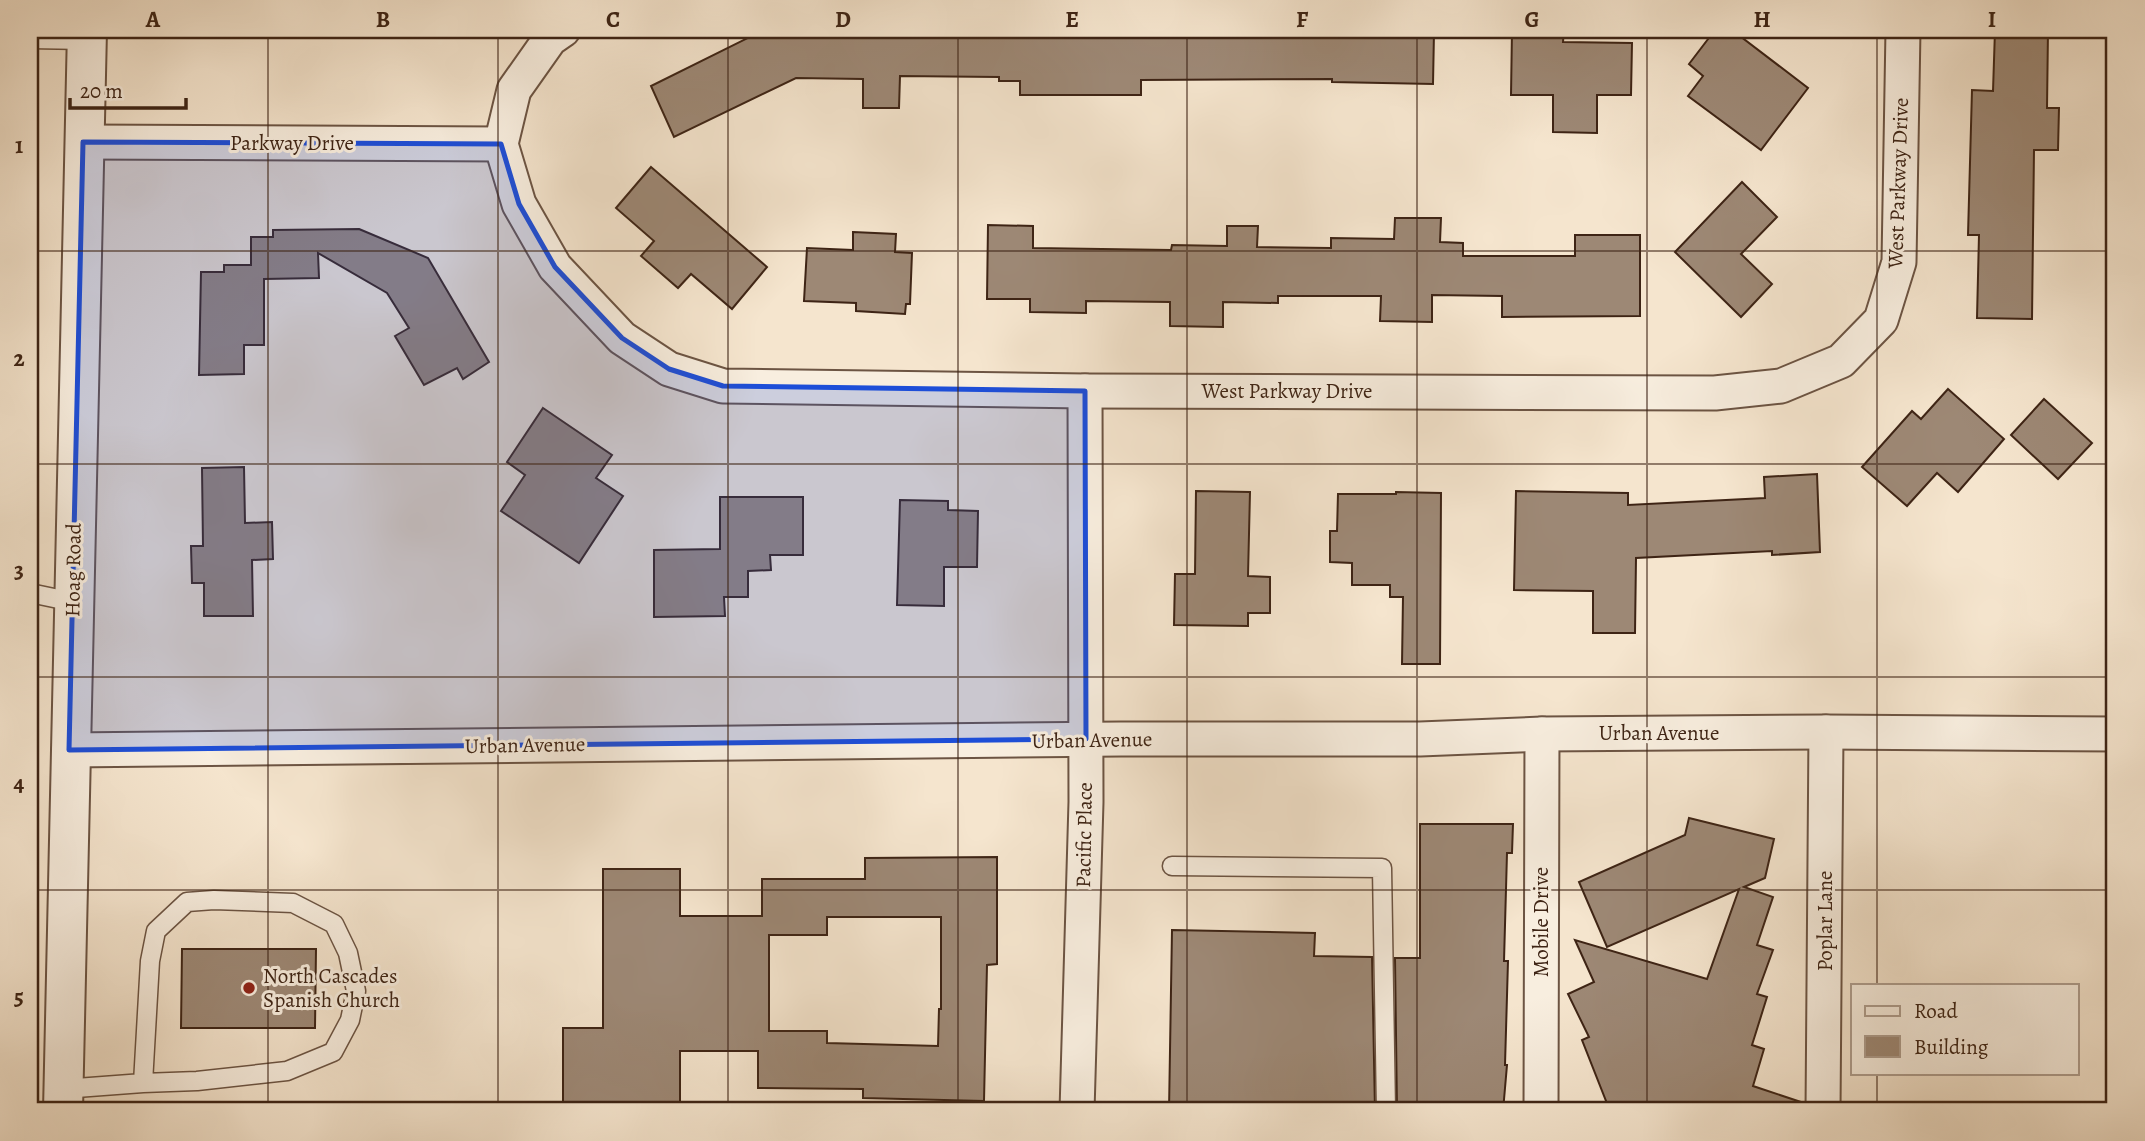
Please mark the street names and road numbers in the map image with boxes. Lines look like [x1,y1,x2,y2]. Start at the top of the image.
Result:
street label: West Parkway Drive [1881,97,1915,270]
street label: Parkway Drive [230,129,354,157]
street label: West Parkway Drive [1201,377,1372,405]
street label: Hoag Road [58,522,88,617]
street label: Urban Avenue [1599,719,1719,747]
street label: Urban Avenue [1031,725,1153,755]
street label: Urban Avenue [464,730,586,760]
street label: Pacific Place [1069,782,1099,888]
street label: Mobile Drive [1527,867,1555,977]
street label: Poplar Lane [1811,871,1839,971]

